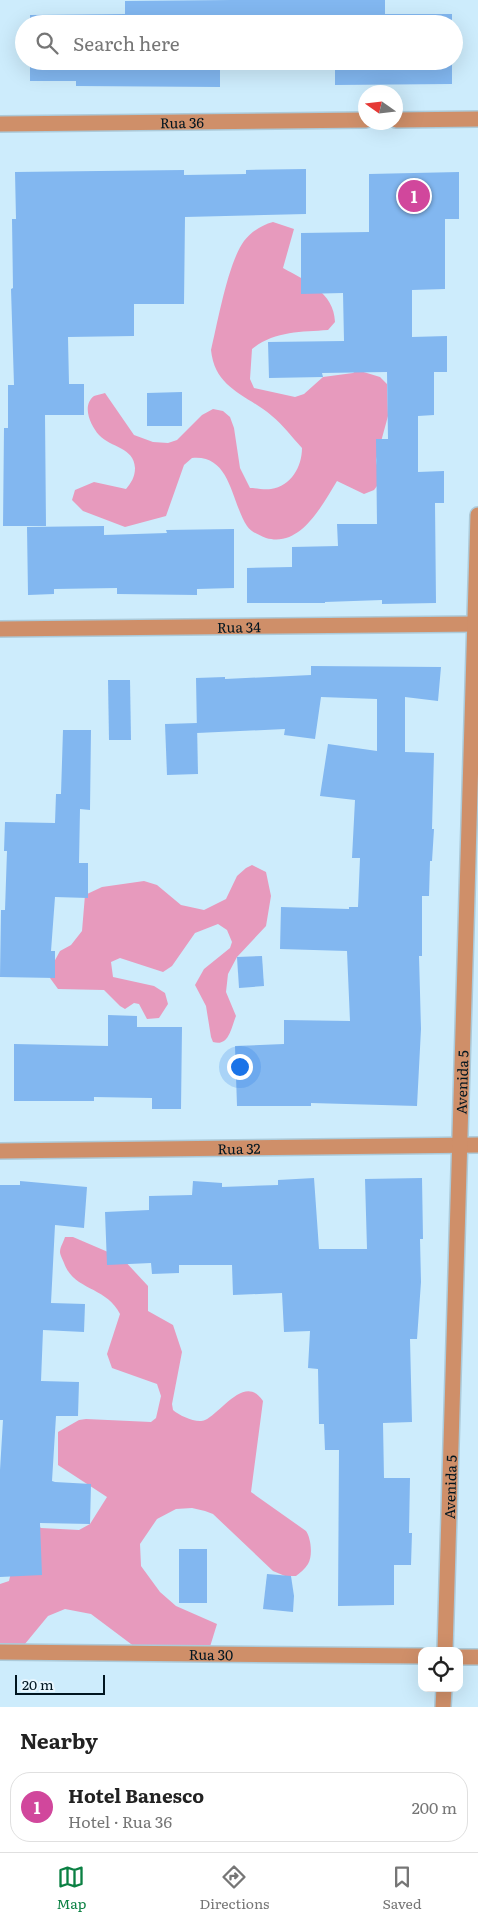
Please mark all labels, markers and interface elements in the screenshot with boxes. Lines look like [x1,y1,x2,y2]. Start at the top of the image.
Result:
search box [15,15,463,70]
icon: search [33,29,61,57]
text: Search here [73,29,180,57]
north arrow [358,85,403,130]
street label: Rua 36 [160,112,205,132]
pin: 1 [398,177,430,215]
street label: Rua 34 [217,616,261,637]
street label: Avenida 5 [451,1050,472,1115]
your location [227,1054,253,1080]
street label: Rua 32 [217,1138,261,1158]
street label: Avenida 5 [439,1455,461,1519]
street label: Rua 30 [189,1644,233,1664]
map controls [418,1647,463,1692]
button: locate [418,1647,463,1692]
scale bar [15,1672,105,1695]
text: 20 m [22,1674,54,1694]
text: Nearby [20,1724,98,1755]
text: Hotel Banesco [68,1781,204,1809]
text: 1 [34,1795,40,1819]
text: 200 m [412,1795,457,1819]
text: Hotel · Rua 36 [68,1809,172,1833]
tab: Map [57,1863,86,1913]
tab: Directions [199,1863,269,1913]
tab: Saved [382,1863,421,1913]

